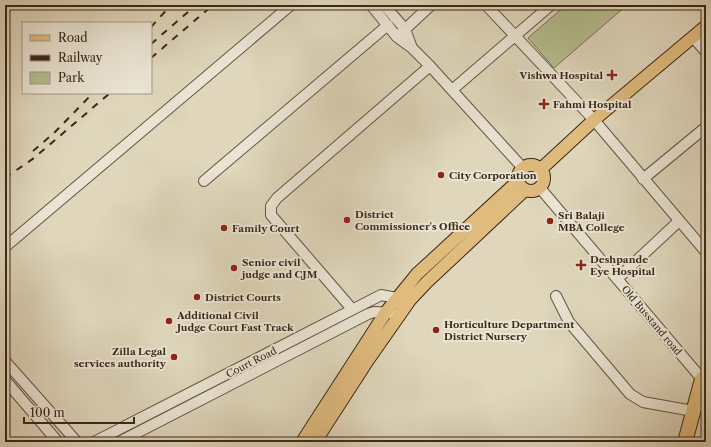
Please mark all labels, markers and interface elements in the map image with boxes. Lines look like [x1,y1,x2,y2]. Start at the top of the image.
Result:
legend [22,22,152,94]
text: Road [58,30,88,45]
text: Railway [58,50,103,65]
place label: Vishwa Hospital [519,69,603,82]
marker: Vishwa Hospital [606,69,618,81]
text: Park [58,70,85,85]
marker: Fahmi Hospital [538,98,550,110]
place label: Fahmi Hospital [553,98,632,111]
place label: City Corporation [449,169,537,182]
marker: City Corporation [436,170,446,180]
place label: District Commissioner's Office [355,208,470,233]
place label: Sri Balaji MBA College [558,209,625,234]
marker: District Commissioner's Office [342,215,352,225]
marker: Sri Balaji MBA College [545,216,555,226]
place label: Family Court [232,222,299,235]
marker: Family Court [219,223,229,233]
place label: Deshpande Eye Hospital [590,253,656,278]
place label: Senior civil judge and CJM [240,256,318,281]
marker: Deshpande Eye Hospital [575,259,587,271]
marker: Senior civil judge and CJM [229,263,239,273]
street label: Old Busstand road [619,283,685,358]
place label: District Courts [205,291,281,304]
marker: District Courts [192,292,202,302]
place label: Additional Civil Judge Court Fast Track [175,309,294,334]
marker: Additional Civil Judge Court Fast Track [164,316,174,326]
place label: Horticulture Department District Nursery [444,318,574,343]
marker: Horticulture Department District Nursery [431,325,441,335]
street label: Court Road [224,344,279,381]
place label: Zilla Legal services authority [74,345,167,370]
marker: Zilla Legal services authority [169,352,179,362]
scale bar [24,399,134,425]
text: 100 m [30,405,65,420]

